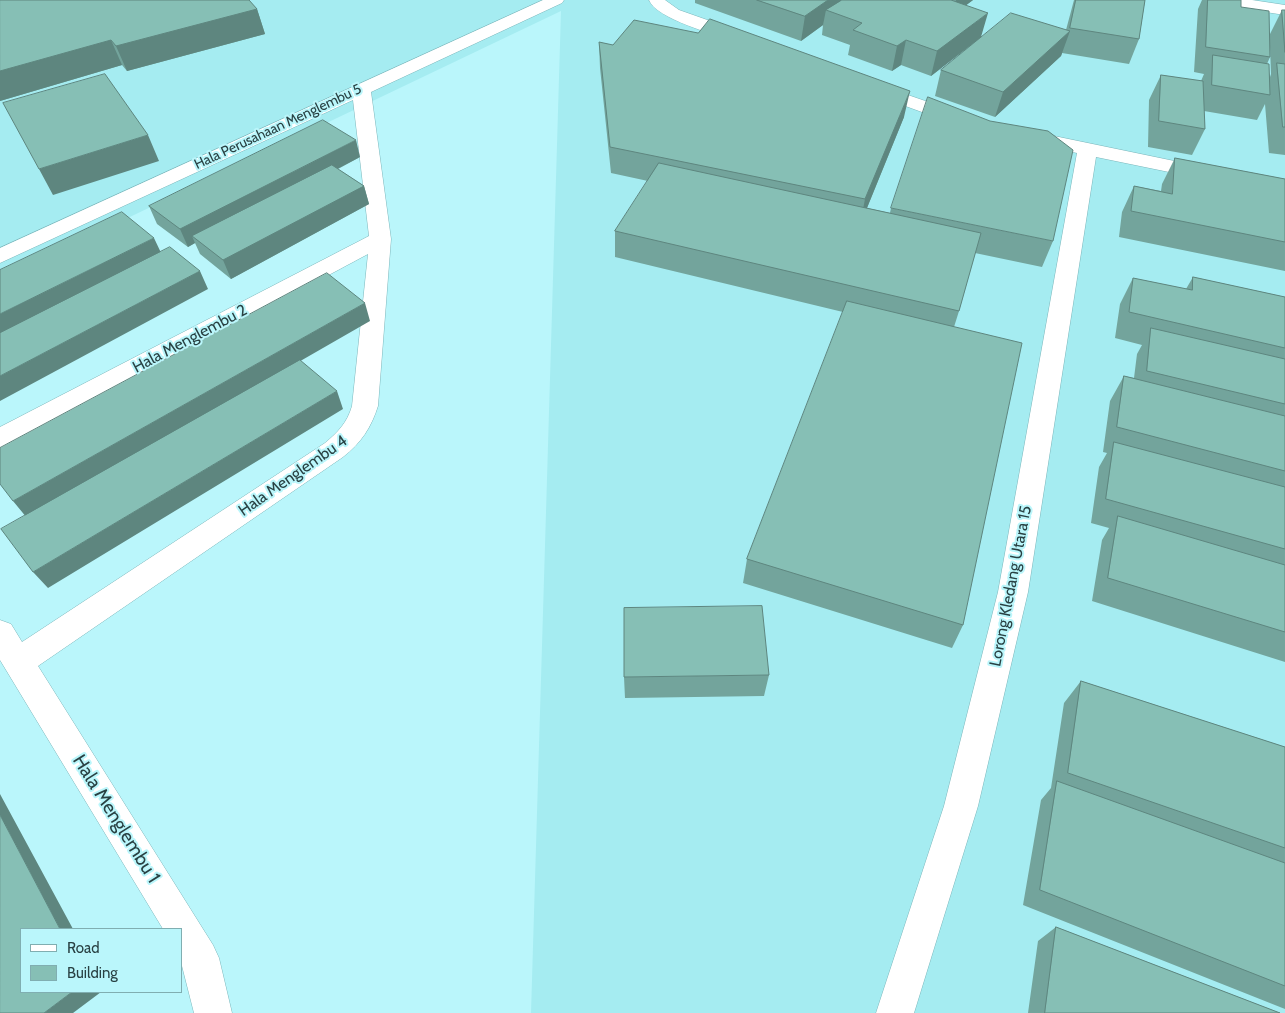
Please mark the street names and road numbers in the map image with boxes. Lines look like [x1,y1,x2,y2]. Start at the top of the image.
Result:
street label: Hala Perusahaan Menglembu 5 [192,81,364,173]
street label: Hala Menglembu 2 [129,301,251,377]
street label: Hala Menglembu 4 [235,431,351,521]
street label: Lorong Kledang Utara 15 [986,504,1036,668]
street label: Hala Menglembu 1 [67,751,165,887]

